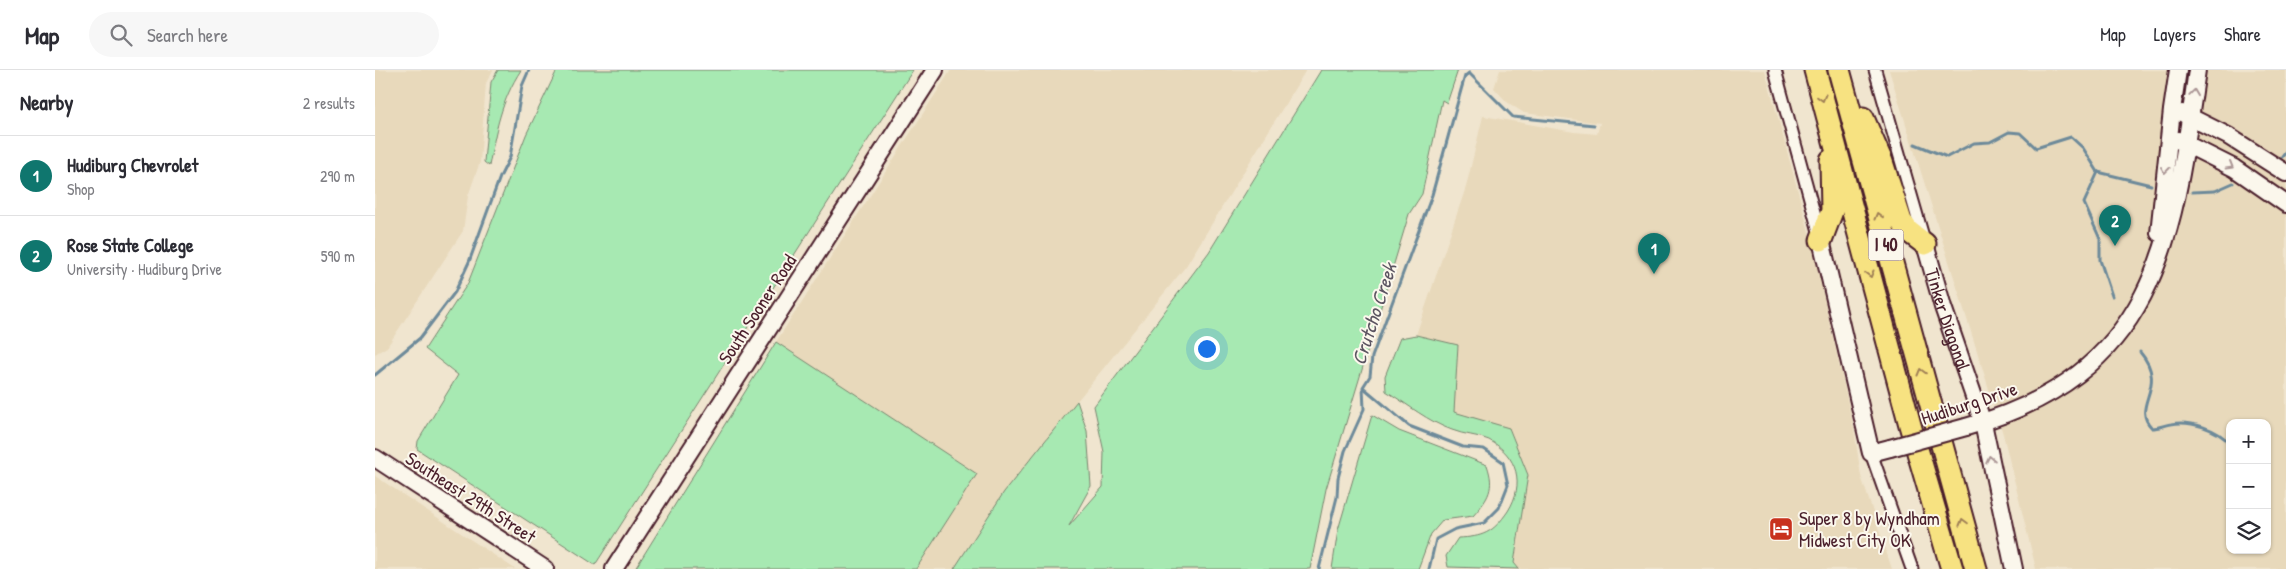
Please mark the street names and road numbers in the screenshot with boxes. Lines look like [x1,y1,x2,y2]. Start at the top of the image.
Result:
road number: I 40 [1869,230,1903,260]
street label: South Sooner Road [712,249,802,369]
street label: Tinker Diagonal [1920,265,1977,375]
street label: Hudiburg Drive [1918,375,2021,431]
street label: Southeast 29th Street [401,445,542,549]

